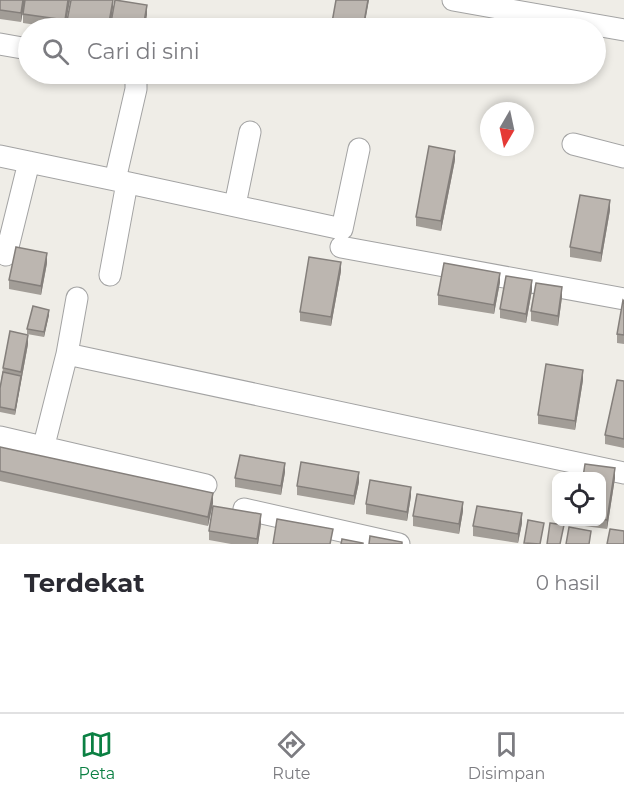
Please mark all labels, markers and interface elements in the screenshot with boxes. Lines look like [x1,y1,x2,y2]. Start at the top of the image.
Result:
search box [18,18,606,84]
icon: search [39,35,72,68]
text: Cari di sini [87,38,200,65]
north arrow [480,102,534,156]
map controls [552,472,606,526]
button: locate [552,472,606,526]
text: Terdekat [24,567,145,599]
text: 0 hasil [536,571,600,595]
tab: Peta [79,728,115,783]
tab: Rute [272,728,311,783]
tab: Disimpan [468,728,545,783]

